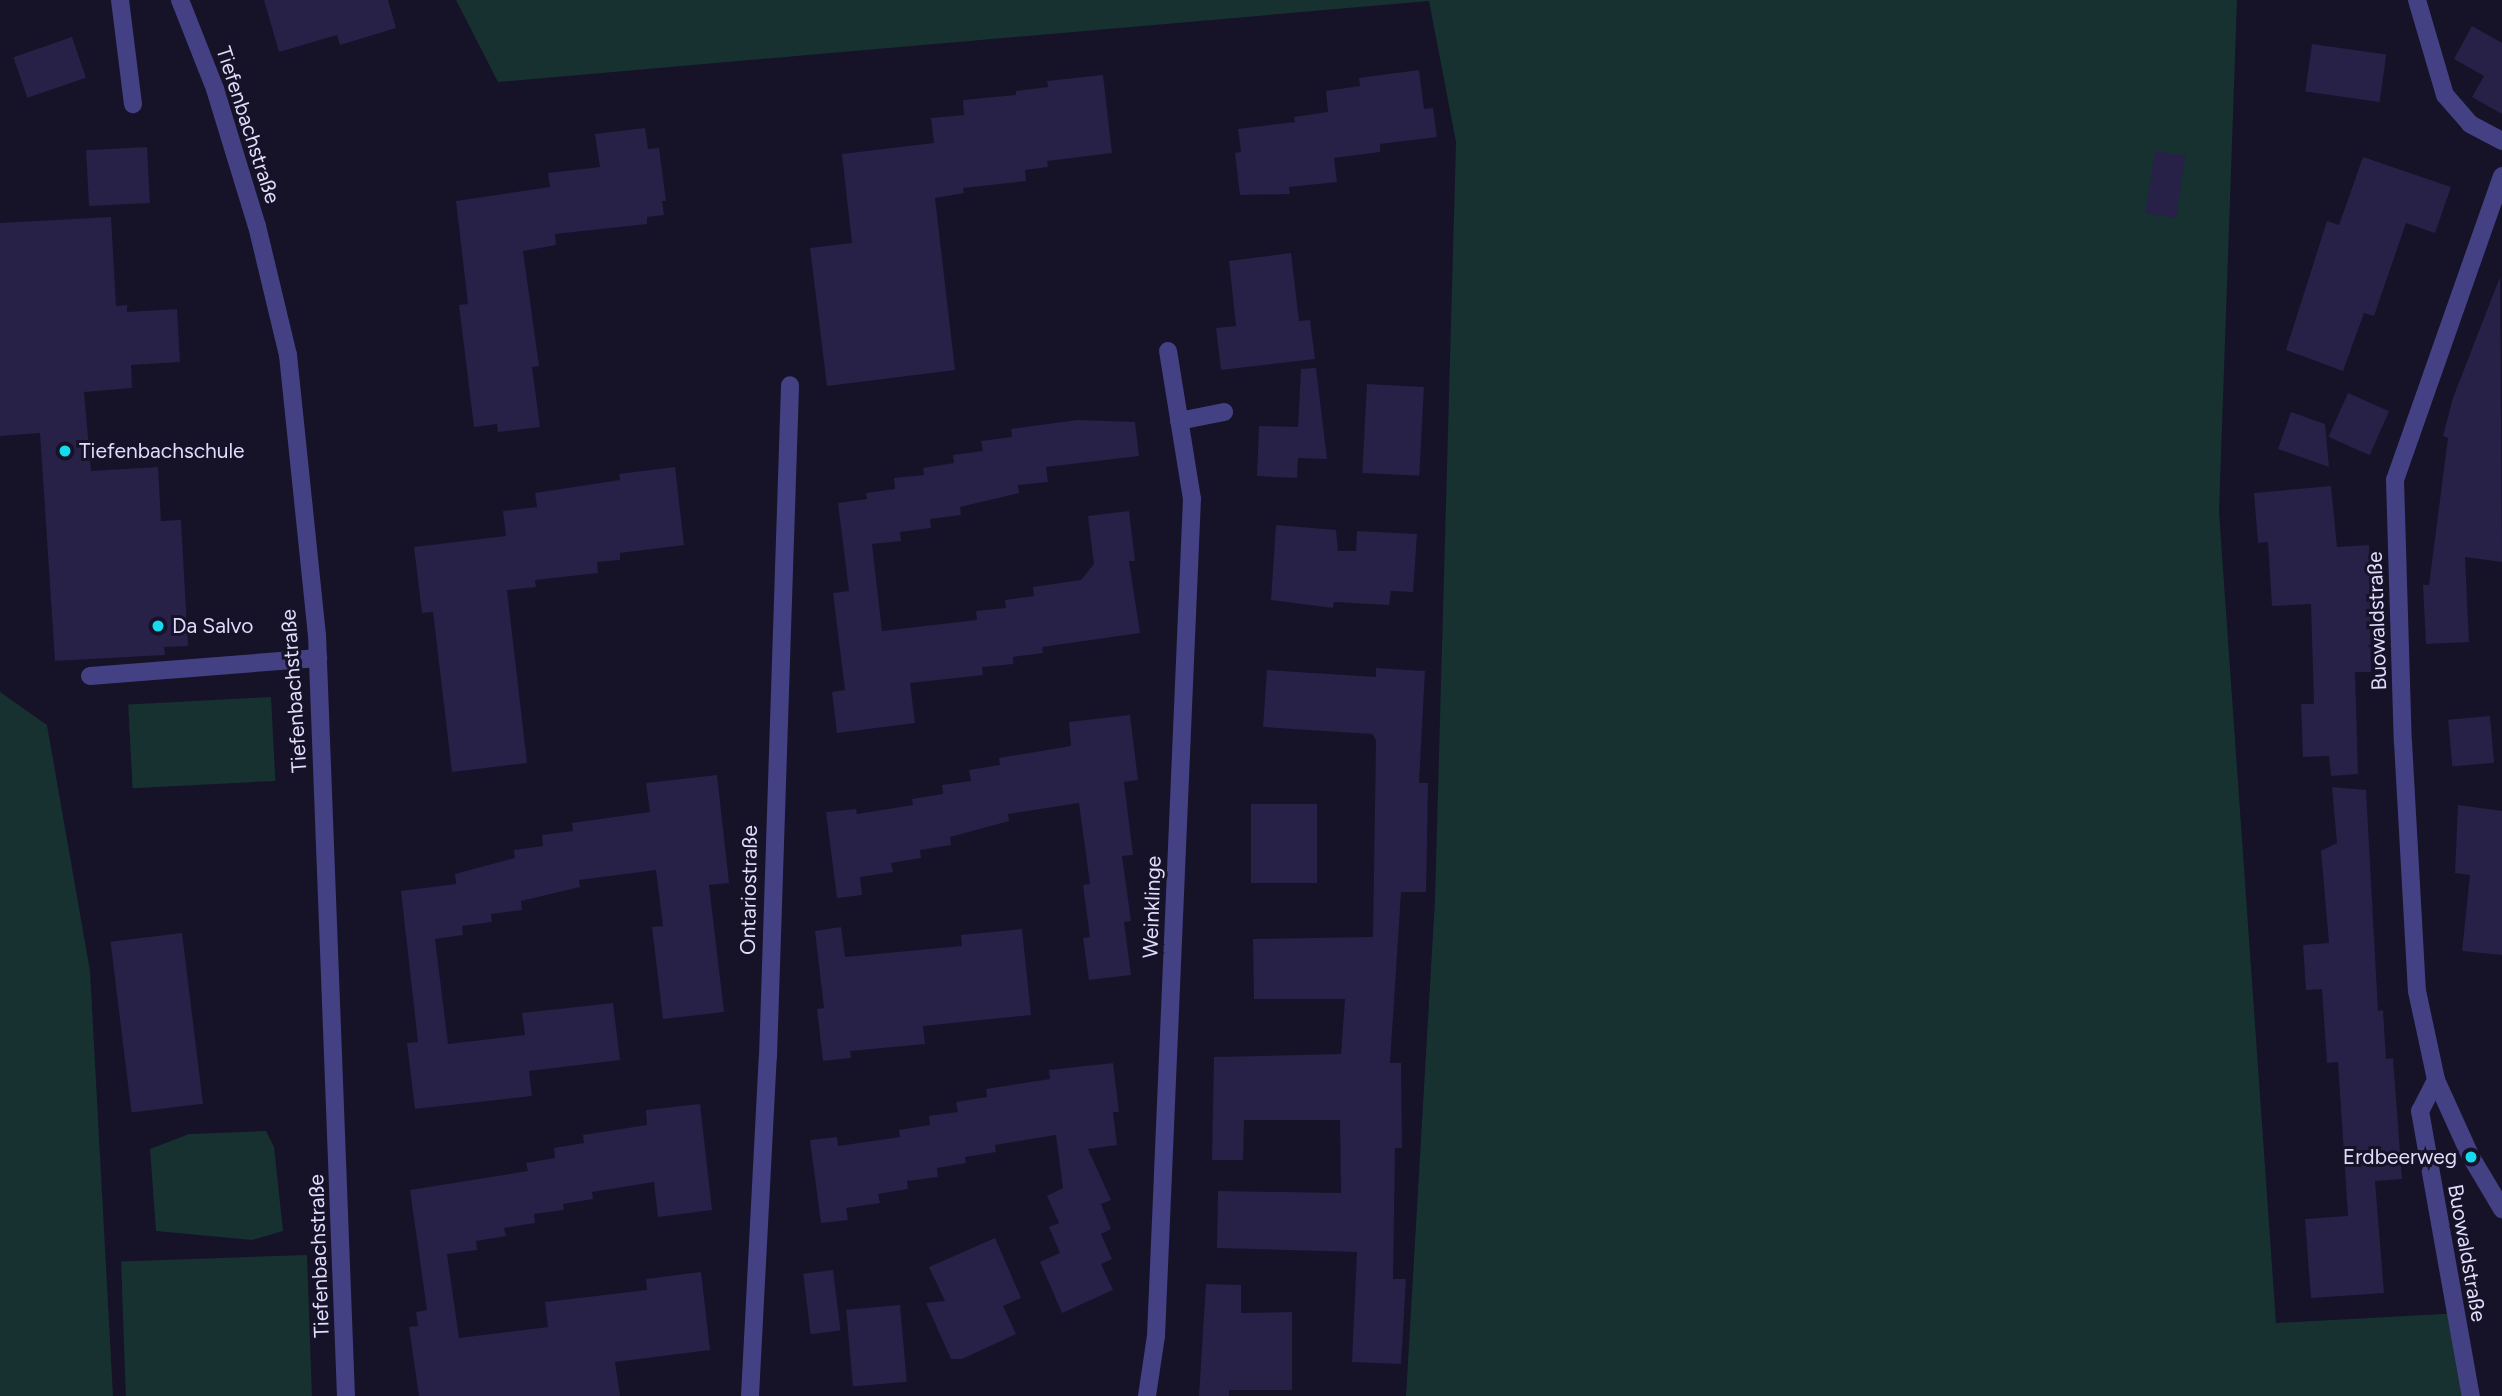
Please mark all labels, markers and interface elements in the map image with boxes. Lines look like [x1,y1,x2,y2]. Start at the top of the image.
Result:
street label: Tiefenbachstraße [211,43,285,207]
place label: Tiefenbachschule [79,438,245,464]
marker: Tiefenbachschule [57,443,73,459]
street label: Buowaldstraße [2362,551,2392,691]
street label: Tiefenbachstraße [276,608,312,774]
place label: Da Salvo [172,613,253,639]
marker: Da Salvo [150,618,166,634]
street label: Ontariostraße [735,825,763,955]
street label: Weinklinge [1138,855,1166,959]
place label: Erdbeerweg [2343,1144,2457,1170]
marker: Erdbeerweg [2463,1149,2479,1165]
street label: Tiefenbachstraße [304,1174,334,1338]
street label: Buowaldstraße [2443,1182,2491,1324]

